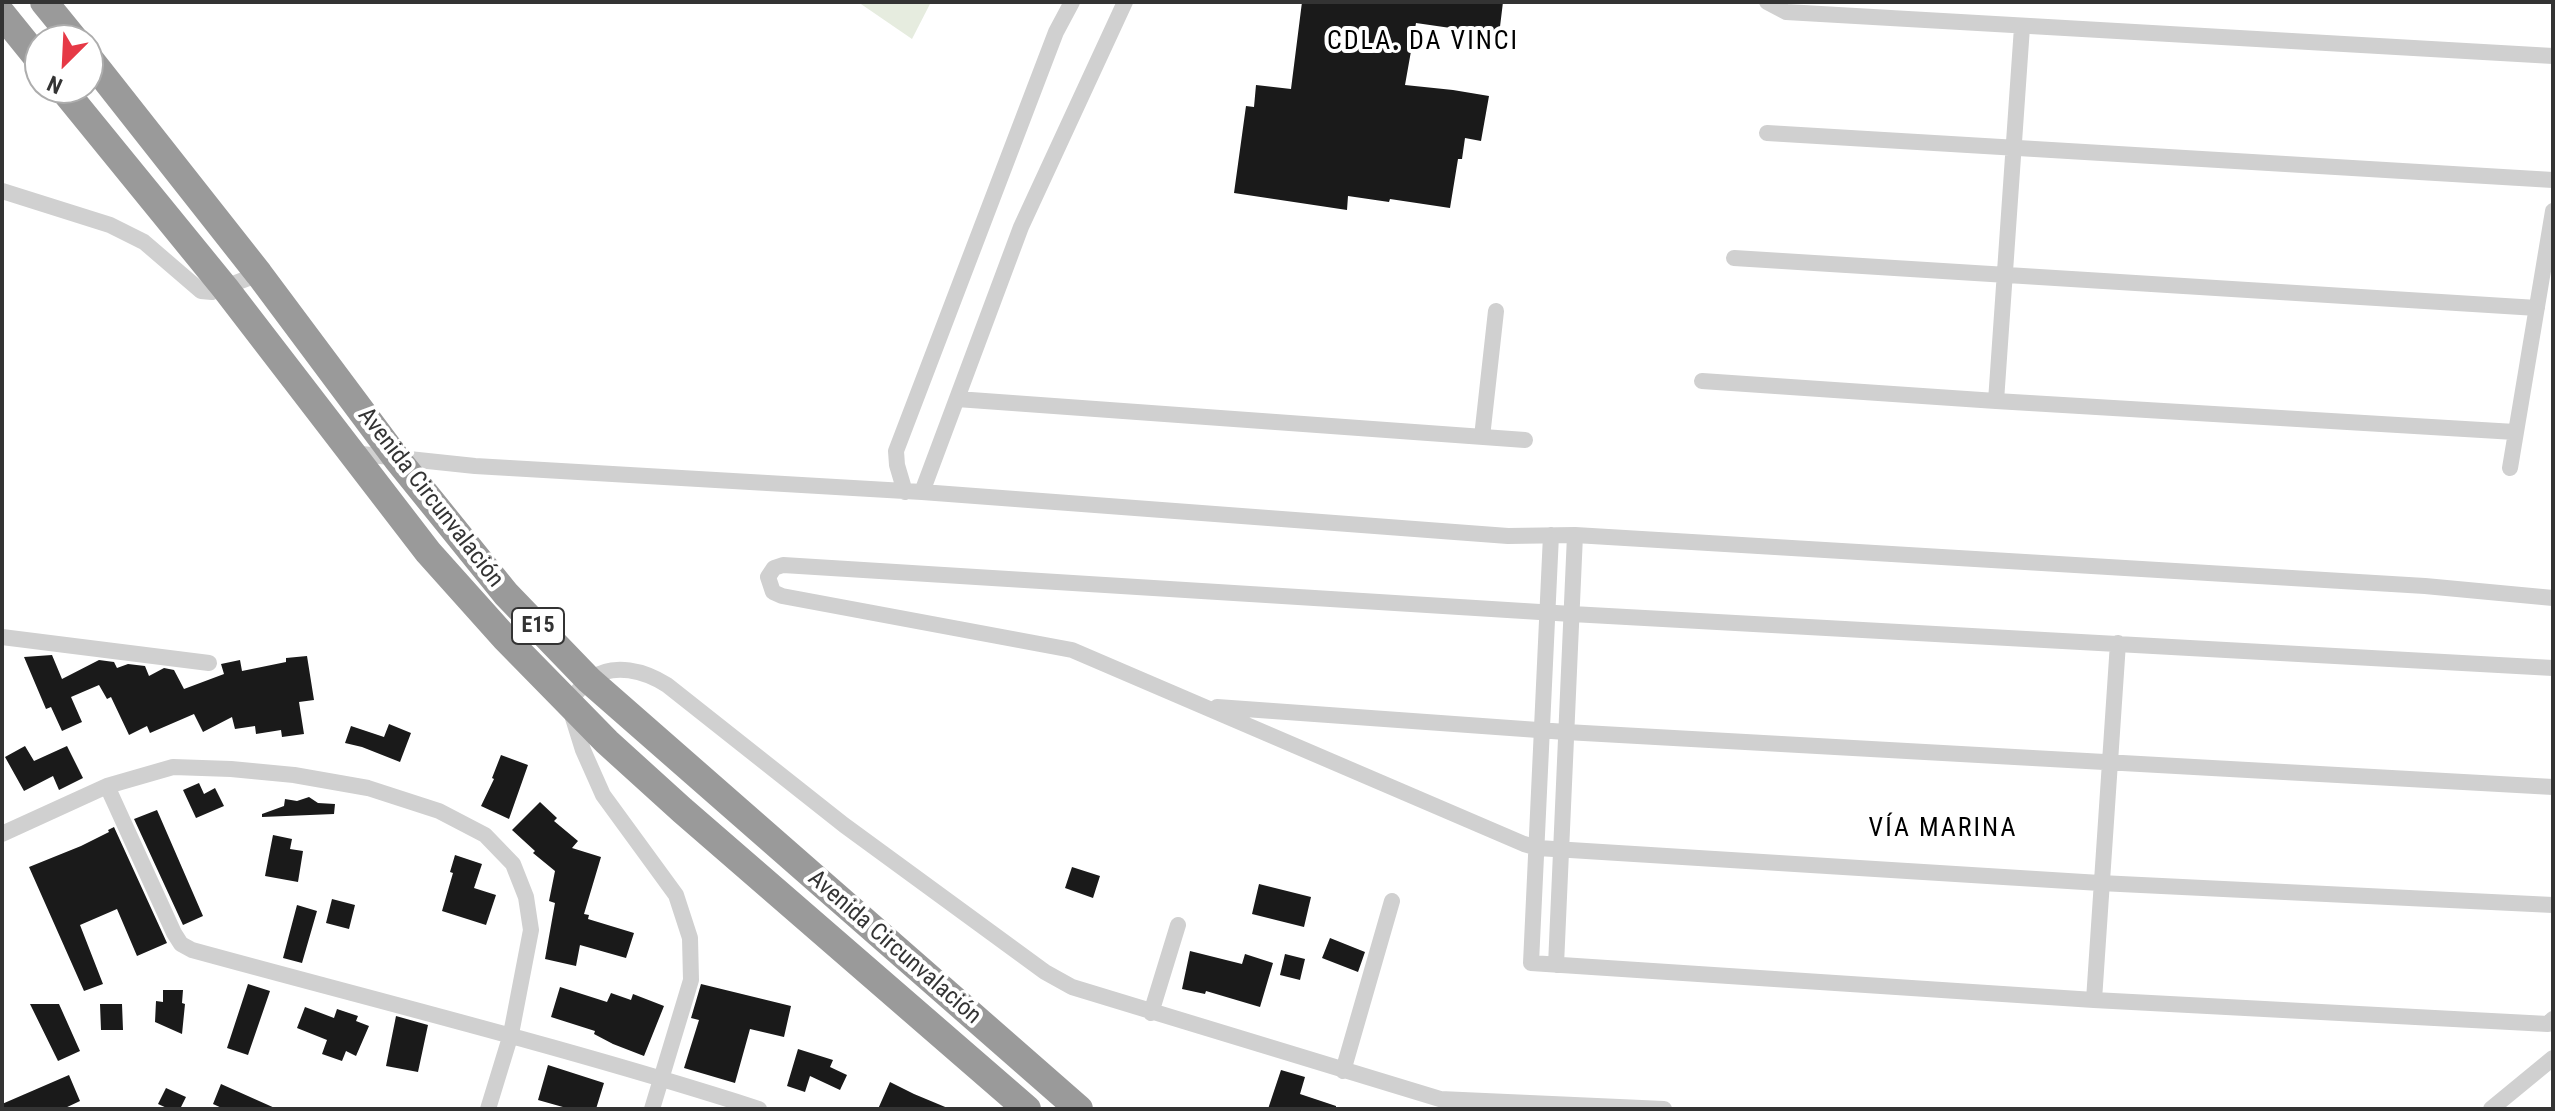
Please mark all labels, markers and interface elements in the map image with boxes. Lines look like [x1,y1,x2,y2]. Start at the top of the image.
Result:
north arrow [24,24,104,104]
district label: CDLA. DA VINCI [1327,26,1519,58]
text: N [44,70,66,99]
street label: Avenida Circunvalación [351,402,509,594]
road number: E15 [512,608,564,644]
district label: VÍA MARINA [1869,813,2017,845]
street label: Avenida Circunvalación [802,865,986,1031]

